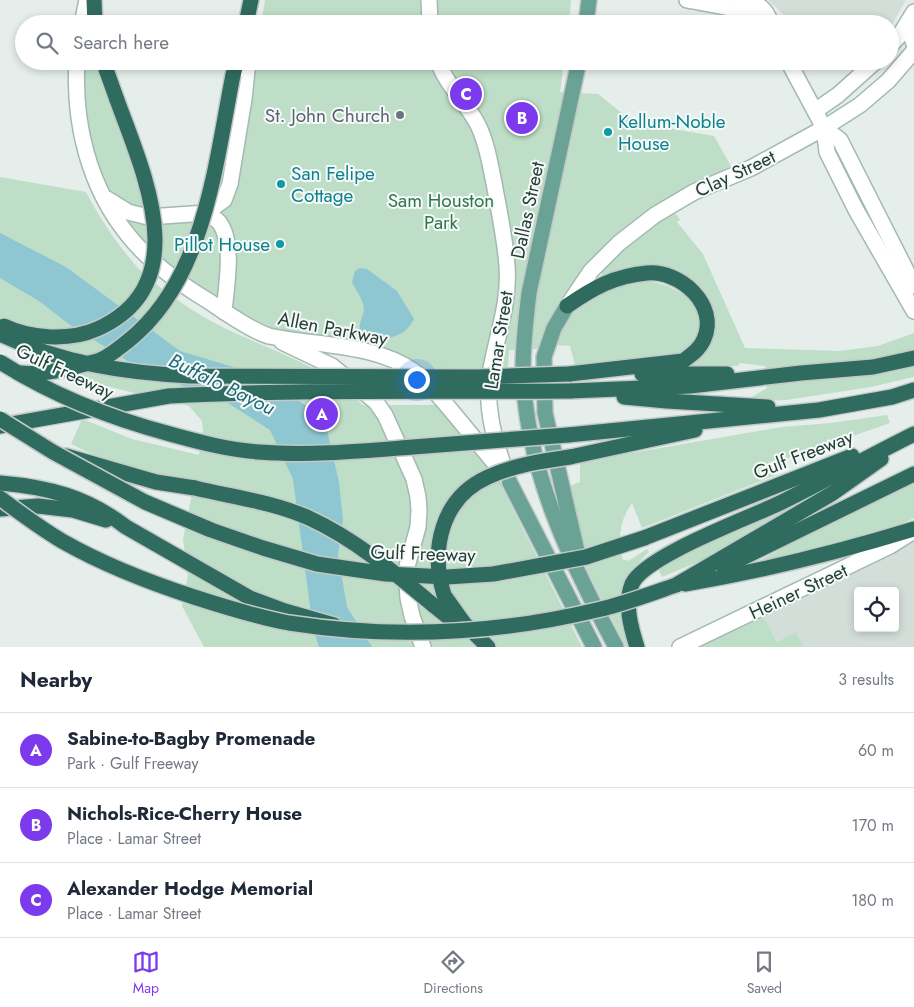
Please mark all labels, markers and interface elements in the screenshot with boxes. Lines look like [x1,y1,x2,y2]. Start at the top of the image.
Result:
search box [15,15,899,70]
icon: search [33,29,61,57]
text: Search here [73,29,169,56]
pin: C [450,75,482,113]
pin: B [506,99,538,137]
place label: St. John Church [265,102,390,129]
place label: Kellum-Noble House [618,108,726,157]
marker: St. John Church [394,109,406,121]
marker: Kellum-Noble House [602,126,614,138]
street label: Clay Street [691,143,780,204]
street label: Dallas Street [504,159,551,261]
place label: San Felipe Cottage [291,160,375,209]
marker: San Felipe Cottage [275,178,287,190]
park label: Sam Houston Park [388,187,494,236]
place label: Pillot House [174,231,270,258]
marker: Pillot House [274,238,286,250]
street label: Lamar Street [477,289,520,391]
street label: Allen Parkway [276,305,391,352]
street label: Gulf Freeway [11,337,119,406]
water label: Buffalo Bayou [164,346,280,423]
your location [404,367,430,393]
pin: A [306,395,338,433]
street label: Gulf Freeway [749,423,858,486]
street label: Gulf Freeway [370,538,477,569]
street label: Heiner Street [745,557,852,626]
map controls [854,587,899,632]
button: locate [854,587,899,632]
text: Nearby [20,665,92,695]
text: 3 results [838,668,894,691]
text: Sabine-to-Bagby Promenade [67,725,316,752]
text: A [30,739,42,762]
text: 60 m [858,739,894,762]
text: Park · Gulf Freeway [67,752,198,775]
text: Nichols-Rice-Cherry House [67,800,302,827]
text: B [31,814,41,837]
text: 170 m [852,814,894,837]
text: Place · Lamar Street [67,827,201,850]
text: Alexander Hodge Memorial [67,875,313,902]
text: C [30,889,42,912]
text: 180 m [851,889,894,912]
text: Place · Lamar Street [67,902,201,925]
tab: Map [132,948,160,998]
tab: Directions [424,948,483,998]
tab: Saved [747,948,782,998]

